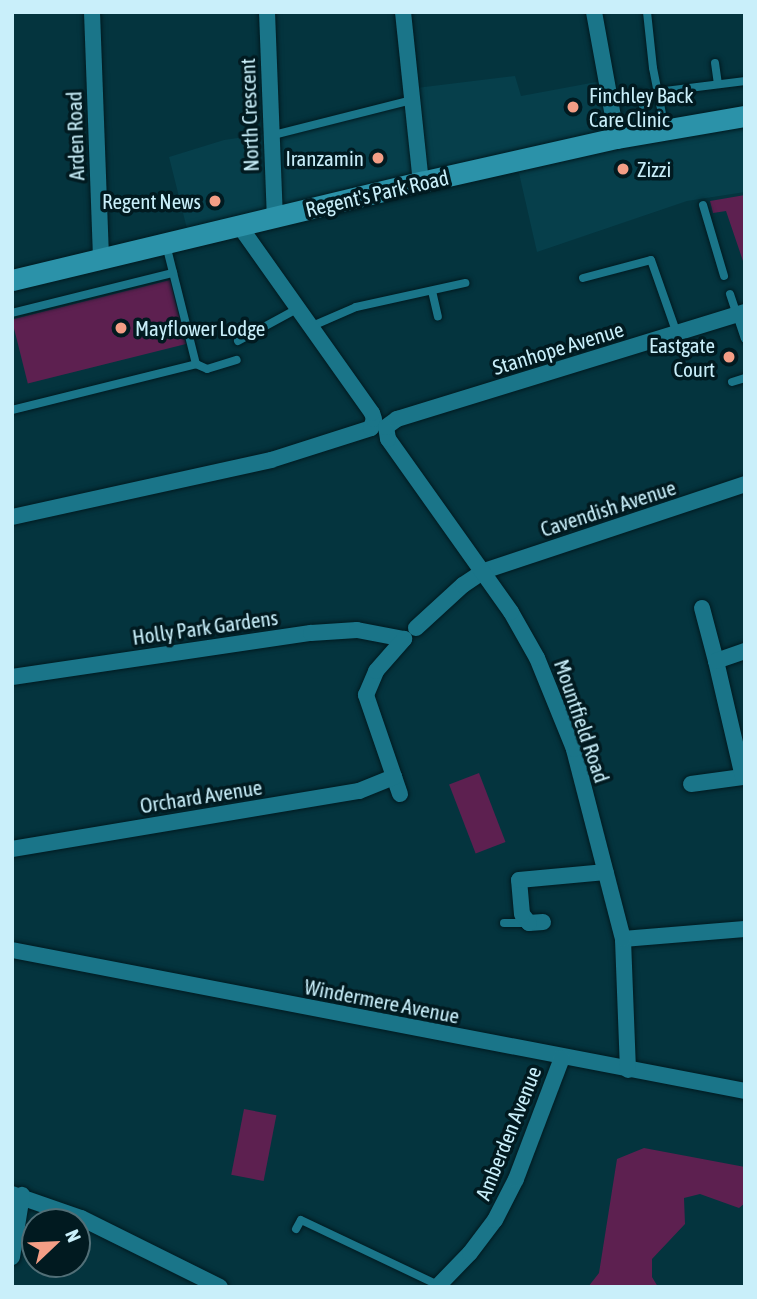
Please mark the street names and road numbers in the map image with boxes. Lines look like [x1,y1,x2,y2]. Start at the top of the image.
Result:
street label: North Crescent [234,58,264,172]
street label: Arden Road [61,91,89,181]
street label: Regent's Park Road [303,164,451,222]
street label: Stanhope Avenue [490,316,626,380]
street label: Cavendish Avenue [537,474,679,542]
street label: Holly Park Gardens [131,604,279,650]
street label: Mountfield Road [549,656,615,786]
street label: Orchard Avenue [138,774,264,818]
street label: Windermere Avenue [302,974,462,1028]
street label: Amberden Avenue [470,1063,546,1203]

